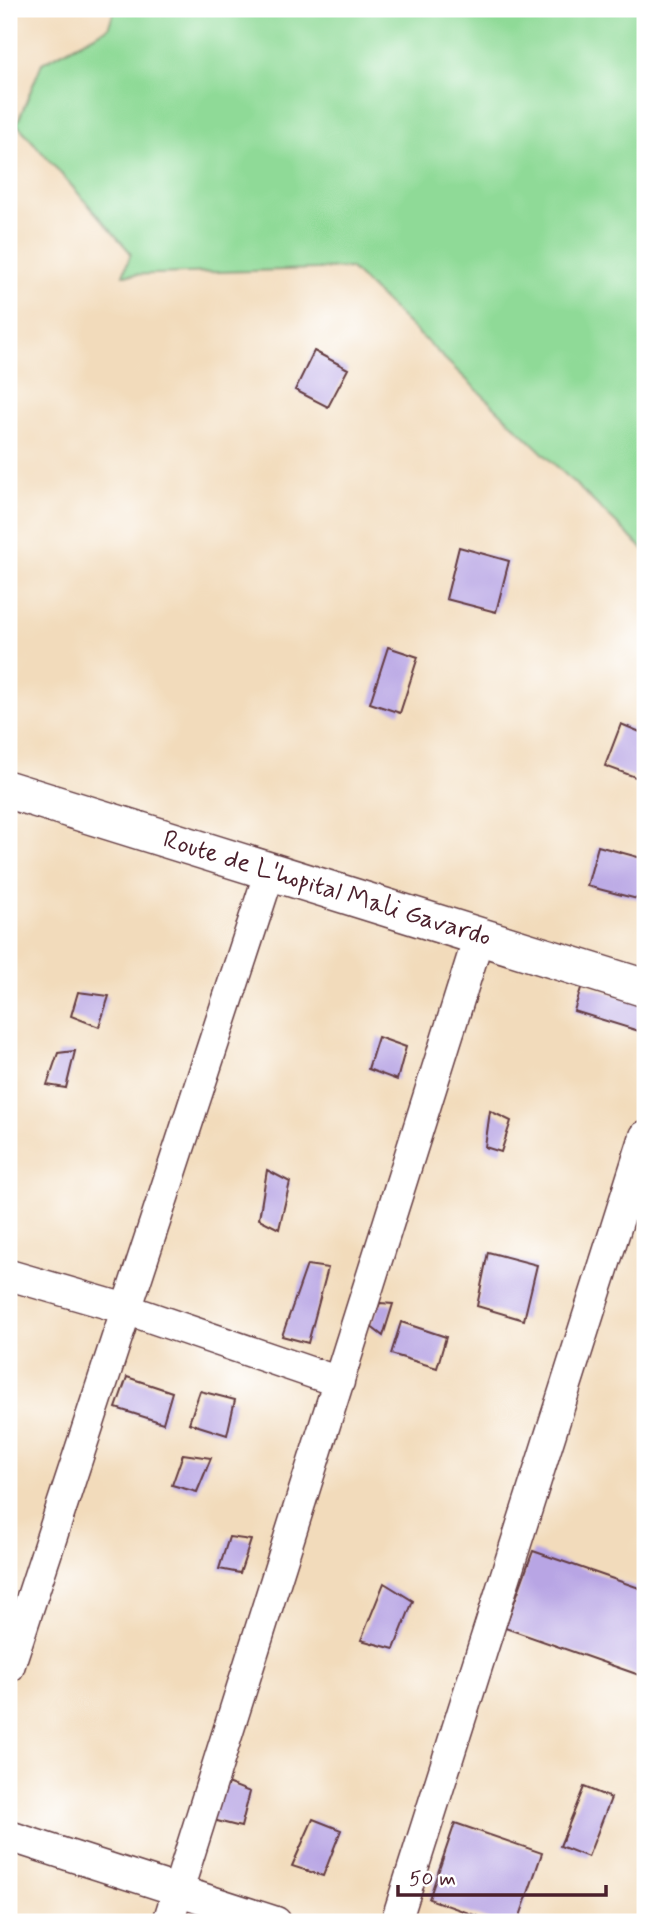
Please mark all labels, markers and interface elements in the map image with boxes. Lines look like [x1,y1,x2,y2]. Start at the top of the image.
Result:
street label: Route de L'hopital Mali Gavardo [159,823,495,955]
scale bar [398,1854,607,1898]
text: 50 m [409,1865,456,1893]

